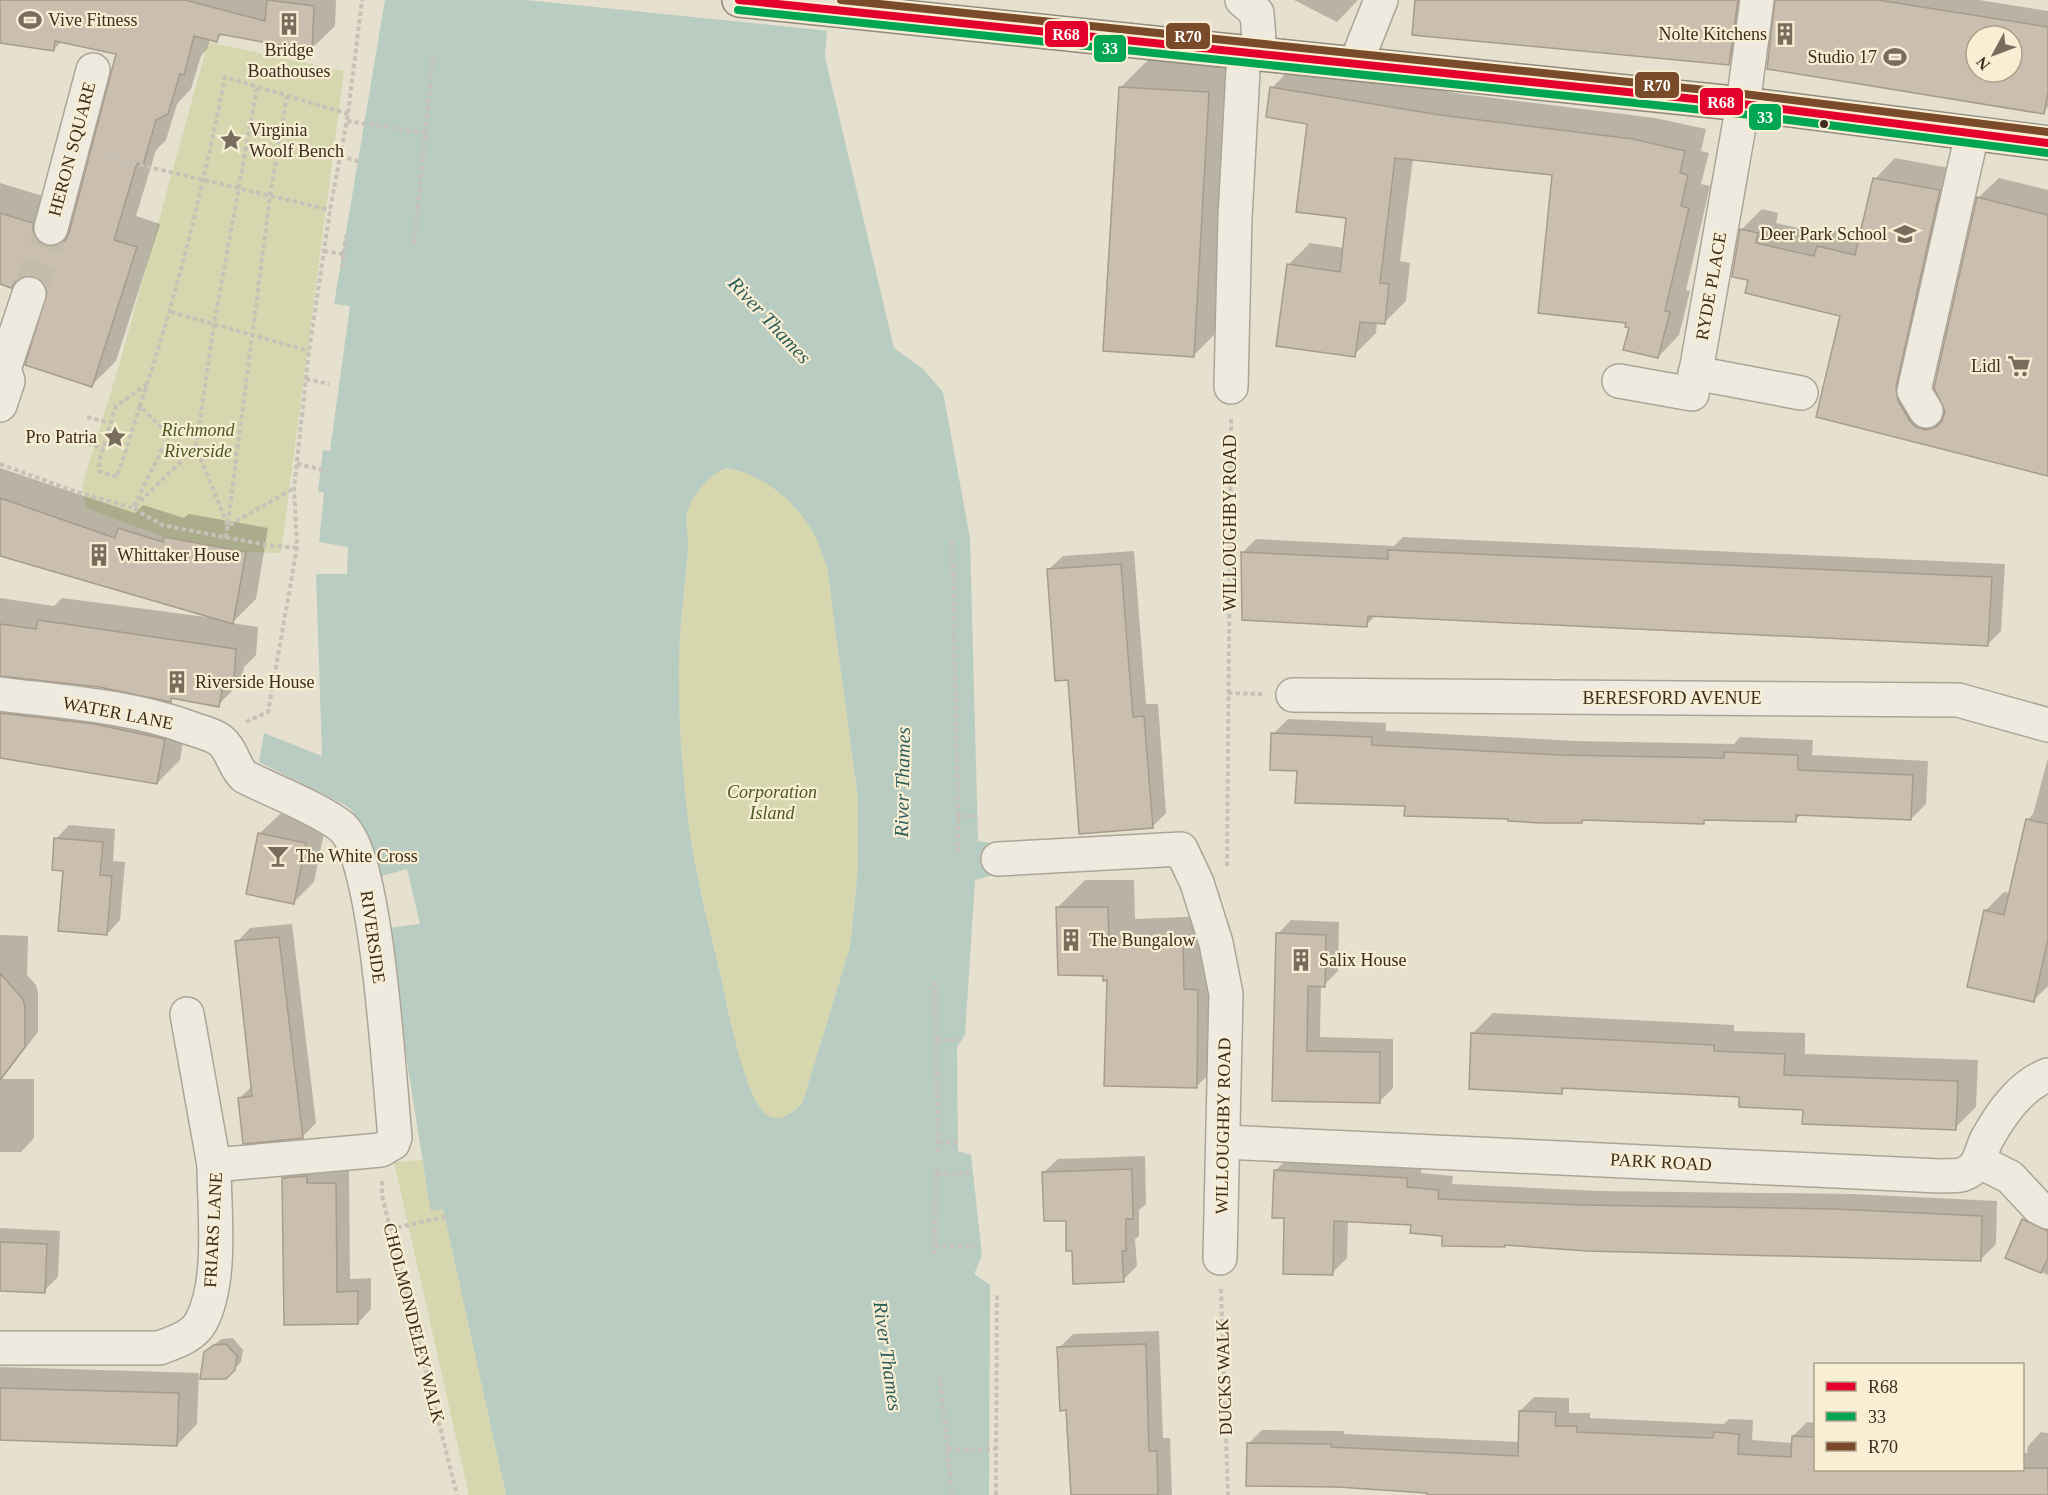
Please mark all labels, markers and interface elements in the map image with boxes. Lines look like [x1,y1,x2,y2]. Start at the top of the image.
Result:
sports icon: Vive Fitness [17,7,43,33]
place label: Vive Fitness [48,10,137,30]
building icon: Bridge Boathouses [276,11,302,37]
line badge: R68 [1044,20,1089,48]
building icon: Nolte Kitchens [1772,21,1798,47]
line badge: R70 [1165,22,1211,50]
place label: Nolte Kitchens [1659,24,1767,44]
north arrow [1964,24,2024,84]
text: R68 [1052,26,1080,43]
text: R70 [1174,28,1202,45]
line badge: 33 [1093,34,1127,63]
place label: Bridge Boathouses [248,40,331,81]
text: 33 [1102,40,1118,57]
sports icon: Studio 17 [1882,44,1908,70]
place label: Studio 17 [1807,47,1877,67]
text: N [1973,53,1993,73]
line badge: R70 [1634,71,1680,99]
text: R70 [1643,77,1671,94]
street label: HERON SQUARE [44,80,100,218]
line badge: R68 [1699,87,1744,116]
text: R68 [1707,94,1735,111]
line badge: 33 [1748,103,1782,131]
text: 33 [1757,109,1773,126]
unlabelled marker [1818,118,1830,130]
place label: Virginia Woolf Bench [249,120,344,161]
place icon: Virginia Woolf Bench [218,127,244,153]
school or university icon: Deer Park School [1892,221,1918,247]
place label: Deer Park School [1760,224,1887,244]
street label: RYDE PLACE [1692,230,1730,342]
water label: River Thames [724,271,816,368]
supermarket icon: Lidl [2006,353,2032,379]
place label: Lidl [1971,356,2001,376]
park label: Richmond Riverside [161,420,235,461]
place icon: Pro Patria [102,424,128,450]
place label: Pro Patria [26,427,97,447]
street label: WILLOUGHBY ROAD [1220,435,1240,611]
building icon: Whittaker House [86,542,112,568]
place label: Whittaker House [117,545,239,565]
building icon: Riverside House [164,669,190,695]
place label: Riverside House [195,672,314,692]
street label: BERESFORD AVENUE [1582,688,1762,708]
street label: WATER LANE [61,692,175,734]
water label: River Thames [890,726,914,838]
park label: Corporation Island [727,782,817,823]
bar icon: The White Cross [265,843,291,869]
place label: The White Cross [296,846,418,866]
street label: RIVERSIDE [357,889,389,985]
building icon: The Bungalow [1058,927,1084,953]
place label: The Bungalow [1089,930,1195,950]
building icon: Salix House [1288,947,1314,973]
place label: Salix House [1319,950,1407,970]
street label: WILLOUGHBY ROAD [1211,1037,1235,1215]
street label: PARK ROAD [1610,1149,1712,1175]
street label: FRIARS LANE [200,1172,226,1288]
street label: CHOLMONDELEY WALK [379,1221,449,1425]
water label: River Thames [869,1299,907,1412]
street label: DUCKS WALK [1212,1318,1236,1436]
legend [1814,1363,2024,1471]
text: R68 [1868,1377,1898,1397]
text: 33 [1868,1407,1886,1427]
text: R70 [1868,1437,1898,1457]

